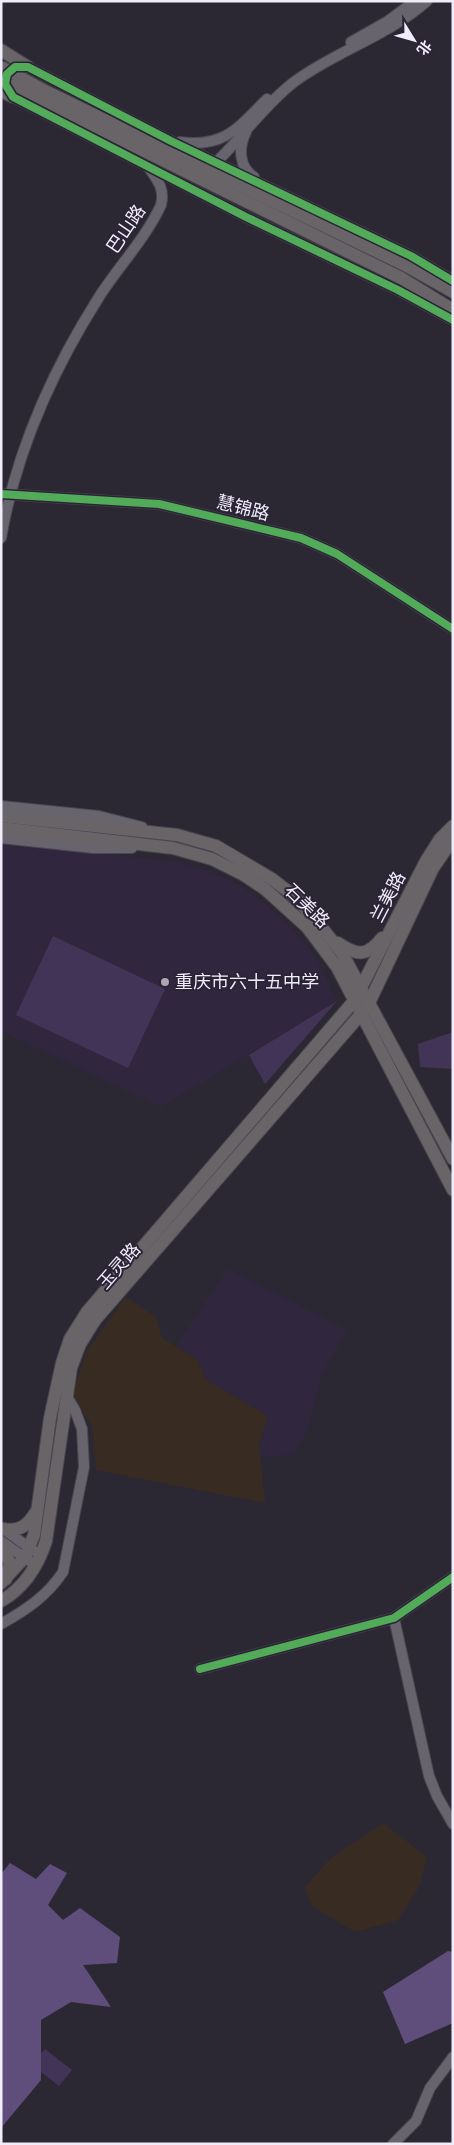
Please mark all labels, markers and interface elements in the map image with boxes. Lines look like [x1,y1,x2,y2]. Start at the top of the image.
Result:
north arrow [389,15,439,65]
text: 北 [413,37,435,58]
street label: 巴山路 [102,200,150,258]
street label: 慧锦路 [214,491,272,525]
street label: 兰美路 [366,868,410,926]
street label: 石美路 [280,879,334,933]
place label: 重庆市六十五中学 [175,971,319,993]
marker: 重庆市六十五中学 [159,976,171,988]
street label: 玉灵路 [93,1238,145,1294]

